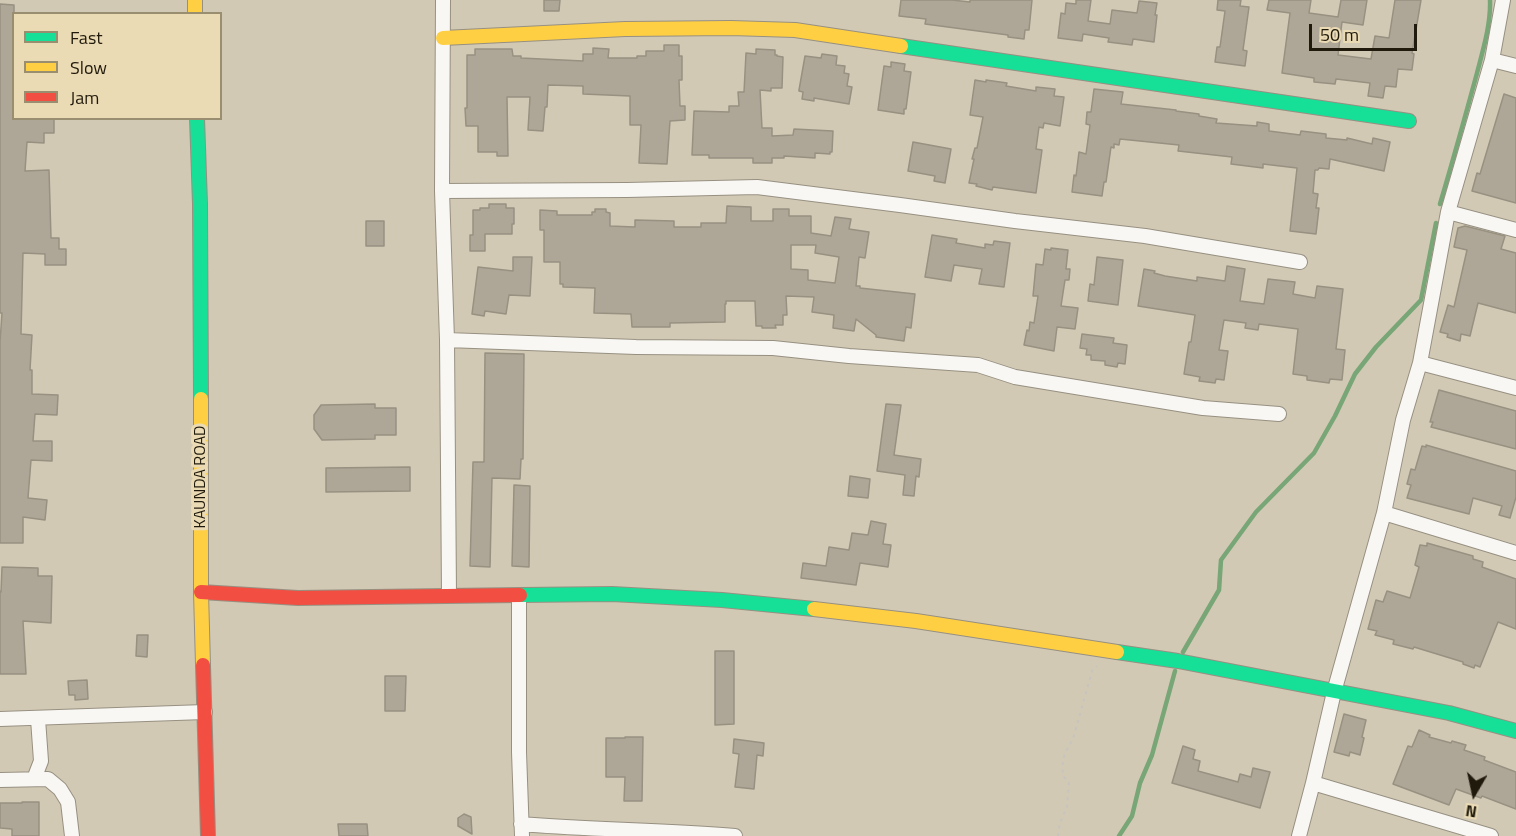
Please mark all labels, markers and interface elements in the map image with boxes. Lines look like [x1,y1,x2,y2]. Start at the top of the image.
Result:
legend [12,12,222,120]
scale bar [1312,12,1420,50]
text: 50 m [1320,21,1359,48]
text: Fast [70,24,103,51]
text: Slow [70,54,107,81]
text: Jam [70,84,99,111]
street label: KAUNDA ROAD [191,426,211,528]
north arrow [1444,764,1504,824]
text: N [1464,799,1479,824]

